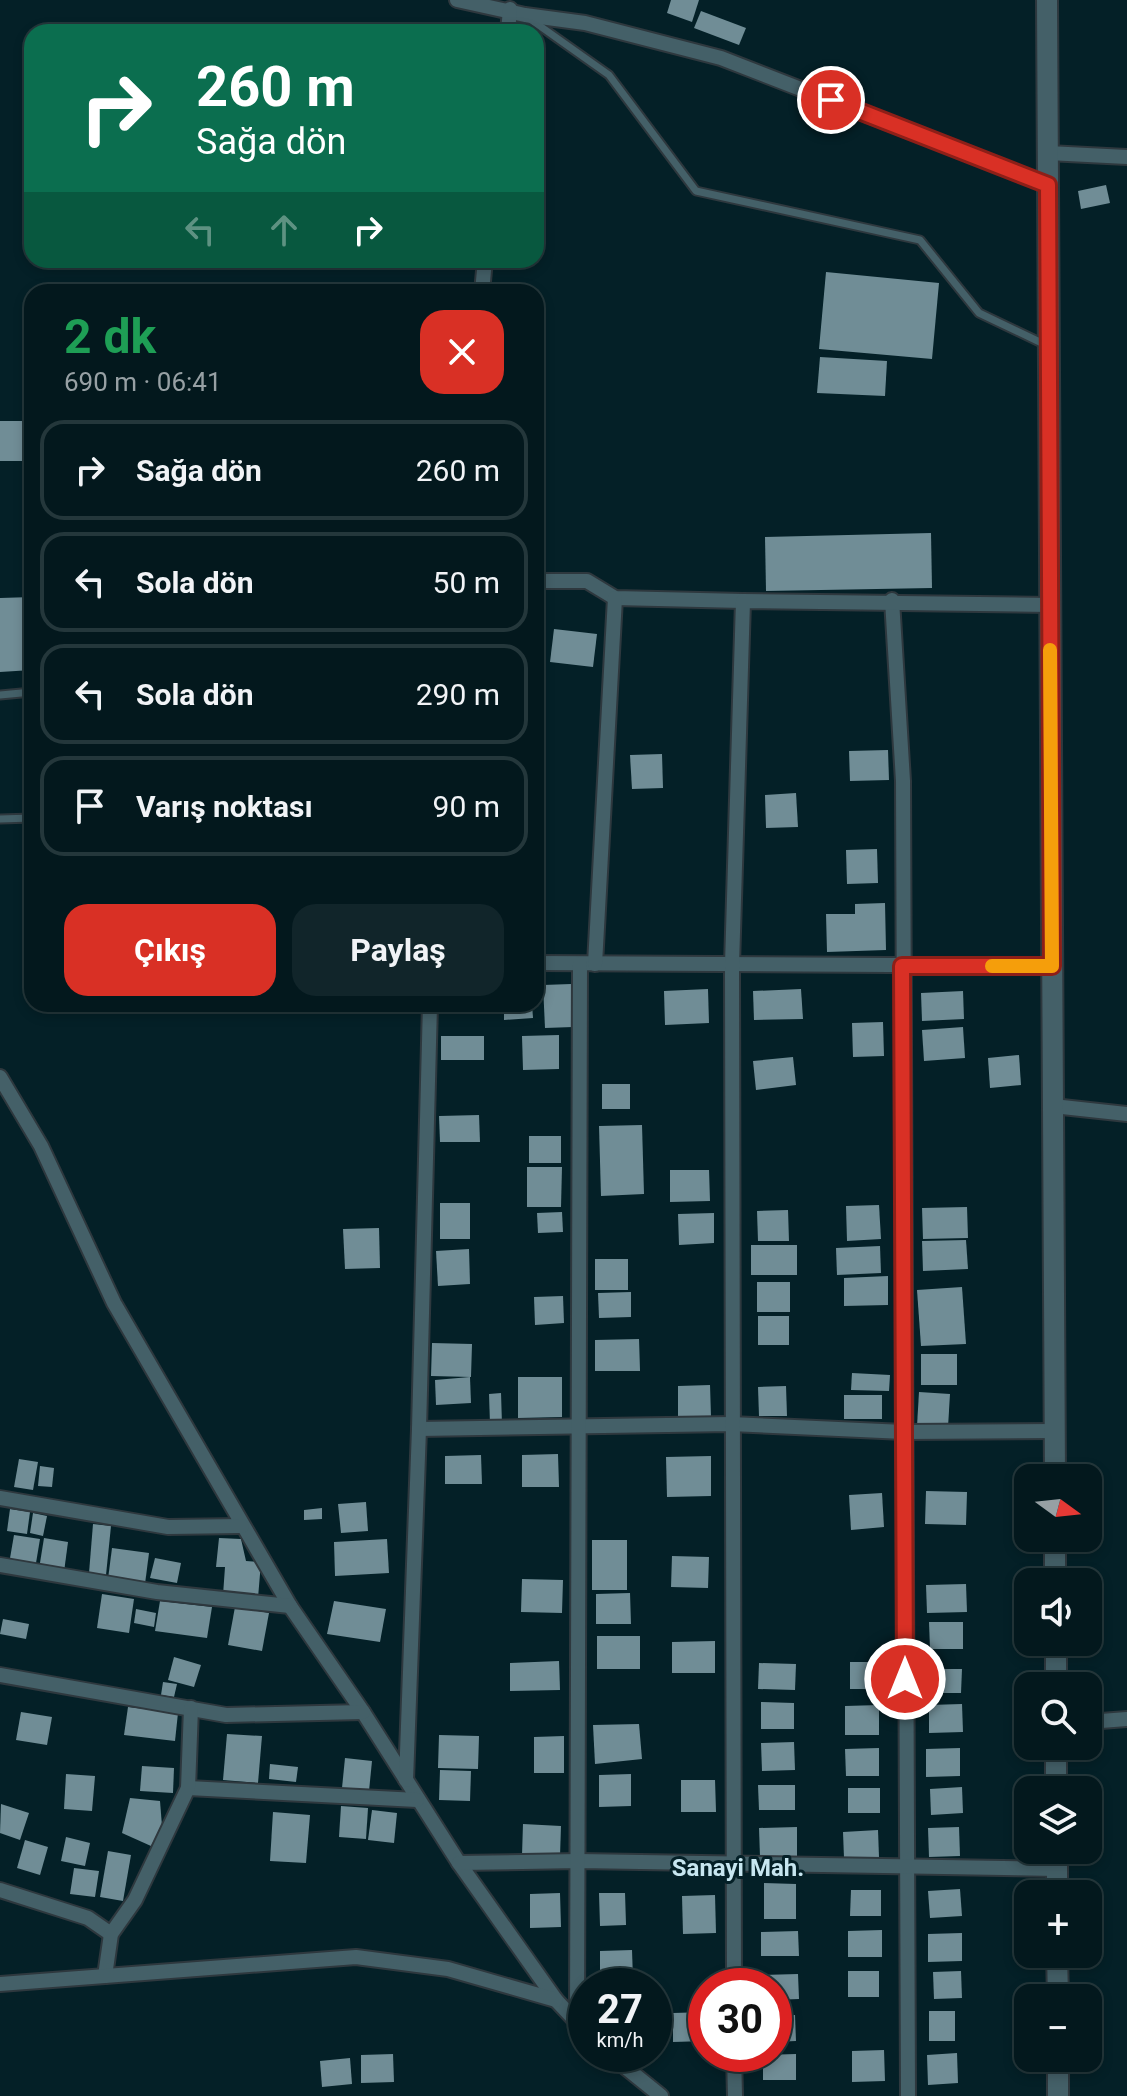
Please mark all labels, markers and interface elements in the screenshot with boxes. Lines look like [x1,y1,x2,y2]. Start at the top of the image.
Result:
text: 260 m [196,54,355,120]
icon: right [64,56,168,160]
pin [797,66,865,134]
icon: arrive [809,78,853,122]
text: Sağa dön [196,121,346,163]
icon: left [178,208,222,252]
icon: ahead [262,208,306,252]
icon: right [346,208,390,252]
text: 2 dk [64,308,156,365]
button: close [420,310,504,394]
text: 690 m · 06:41 [64,367,222,397]
icon: right [68,448,112,492]
text: Sağa dön [136,453,262,488]
text: 260 m [416,453,500,488]
icon: left [68,560,112,604]
text: Sola dön [136,565,254,600]
text: 50 m [433,565,500,600]
icon: left [68,672,112,716]
text: Sola dön [136,677,254,712]
text: 290 m [416,677,500,712]
icon: arrive [68,784,112,828]
text: Varış noktası [136,789,313,824]
text: 90 m [433,789,500,824]
button: Çıkış [64,904,276,996]
button: Paylaş [292,904,504,996]
north arrow [1014,1464,1102,1552]
map controls [1014,1464,1102,2072]
button: sound [1014,1568,1102,1656]
position arrow [863,1637,947,1721]
button: search [1014,1672,1102,1760]
button: layers [1014,1776,1102,1864]
district label: Sanayi Mah. [672,1854,804,1882]
button: + [1014,1880,1102,1968]
speed limit sign: 30 [688,1968,792,2072]
button: − [1014,1984,1102,2072]
text: 27 [597,1986,643,2033]
text: km/h [597,2028,643,2052]

